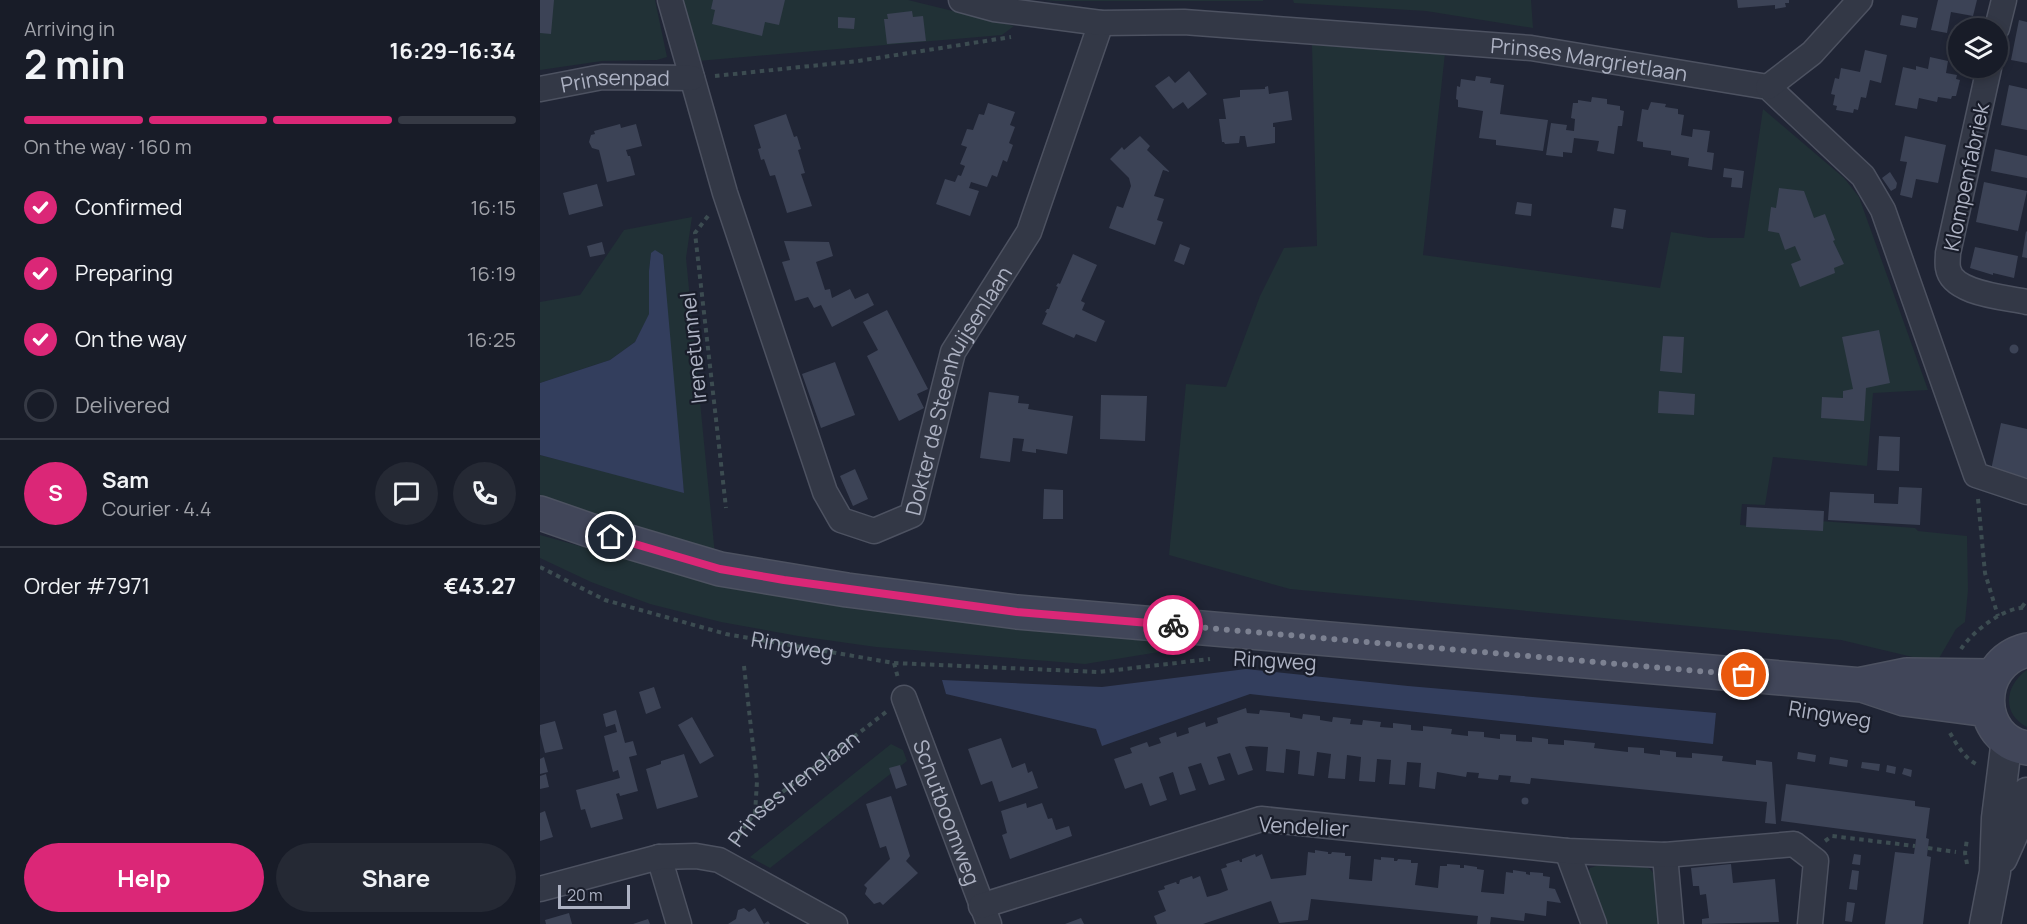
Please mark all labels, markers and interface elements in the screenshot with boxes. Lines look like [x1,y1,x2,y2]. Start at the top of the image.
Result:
text: Arriving in [24,15,115,42]
map controls [1948,18,2008,78]
button: layers [1948,18,2008,78]
street label: Prinses Margrietlaan [1489,31,1690,88]
text: 16:29–16:34 [390,36,516,66]
text: 2 min [24,37,125,91]
street label: Prinsenpad [558,63,670,99]
street label: Klompenfabriek [1937,100,1995,254]
text: On the way · 160 m [24,133,192,160]
icon: check [24,191,57,224]
text: Confirmed [75,192,183,222]
text: 16:15 [470,194,516,221]
icon: check [24,257,57,290]
text: Preparing [75,258,173,288]
text: 16:19 [470,260,516,287]
street label: Dokter de Steenhuijsenlaan [898,261,1018,518]
street label: Irenetunnel [673,291,713,405]
icon: check [24,323,57,356]
text: On the way [75,324,187,354]
text: 16:25 [467,326,516,353]
text: Delivered [75,390,170,420]
button: chat [375,462,438,525]
button: phone [453,462,516,525]
text: Sam [102,465,149,495]
text: S [48,478,63,508]
text: Courier · 4.4 [102,495,212,522]
pin [585,511,636,562]
icon: home [594,520,627,553]
text: Order #7971 [24,571,150,601]
text: €43.27 [444,571,516,601]
courier [1143,595,1203,655]
icon: bike [1157,609,1190,642]
street label: Ringweg [749,625,836,666]
street label: Ringweg [1233,644,1317,676]
pin [1718,649,1769,700]
icon: bag [1727,658,1760,691]
street label: Ringweg [1787,694,1873,734]
street label: Prinses Irenelaan [721,724,865,852]
street label: Schutboomweg [907,735,987,889]
street label: Vendelier [1258,810,1350,842]
button: Help [24,843,264,912]
button: Share [276,843,516,912]
scale bar [558,882,630,910]
text: 20 m [567,884,603,906]

